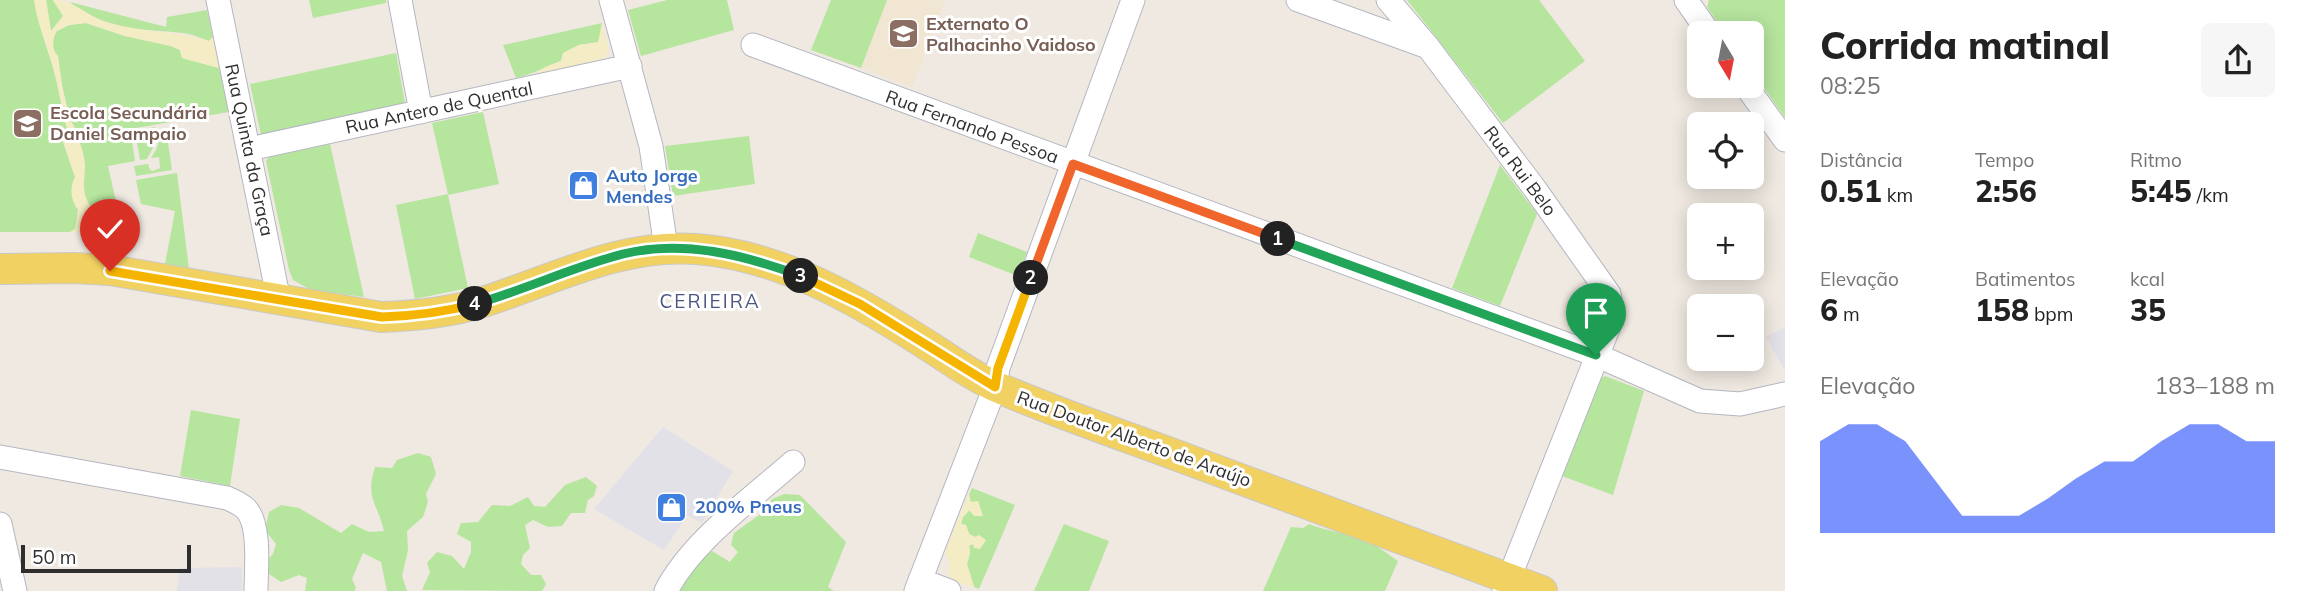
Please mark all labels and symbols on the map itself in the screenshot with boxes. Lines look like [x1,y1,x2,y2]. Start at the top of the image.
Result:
place label: Externato O Palhacinho Vaidoso [926,12,1096,56]
school or university icon: Externato O Palhacinho Vaidoso [886,17,920,51]
north arrow [1687,21,1764,98]
street label: Rua Quinta da Graça [220,62,279,238]
street label: Rua Antero de Quental [343,76,535,139]
street label: Rua Fernando Pessoa [883,85,1062,168]
place label: Escola Secundária Daniel Sampaio [50,101,207,145]
school or university icon: Escola Secundária Daniel Sampaio [10,106,44,140]
street label: Rua Rui Belo [1479,121,1562,220]
place label: Auto Jorge Mendes [606,164,698,208]
shop icon: Auto Jorge Mendes [566,169,600,203]
pin [80,199,140,271]
pin: 1 [1260,222,1296,256]
pin: 3 [784,258,818,294]
pin: 2 [1014,260,1048,296]
pin [1566,283,1626,355]
pin: 4 [458,286,492,322]
district label: CERIEIRA [659,289,761,313]
street label: Rua Doutor Alberto de Araújo [1014,385,1254,492]
shop icon: 200% Pneus [655,490,689,524]
place label: 200% Pneus [695,495,802,518]
scale bar [21,542,191,574]

